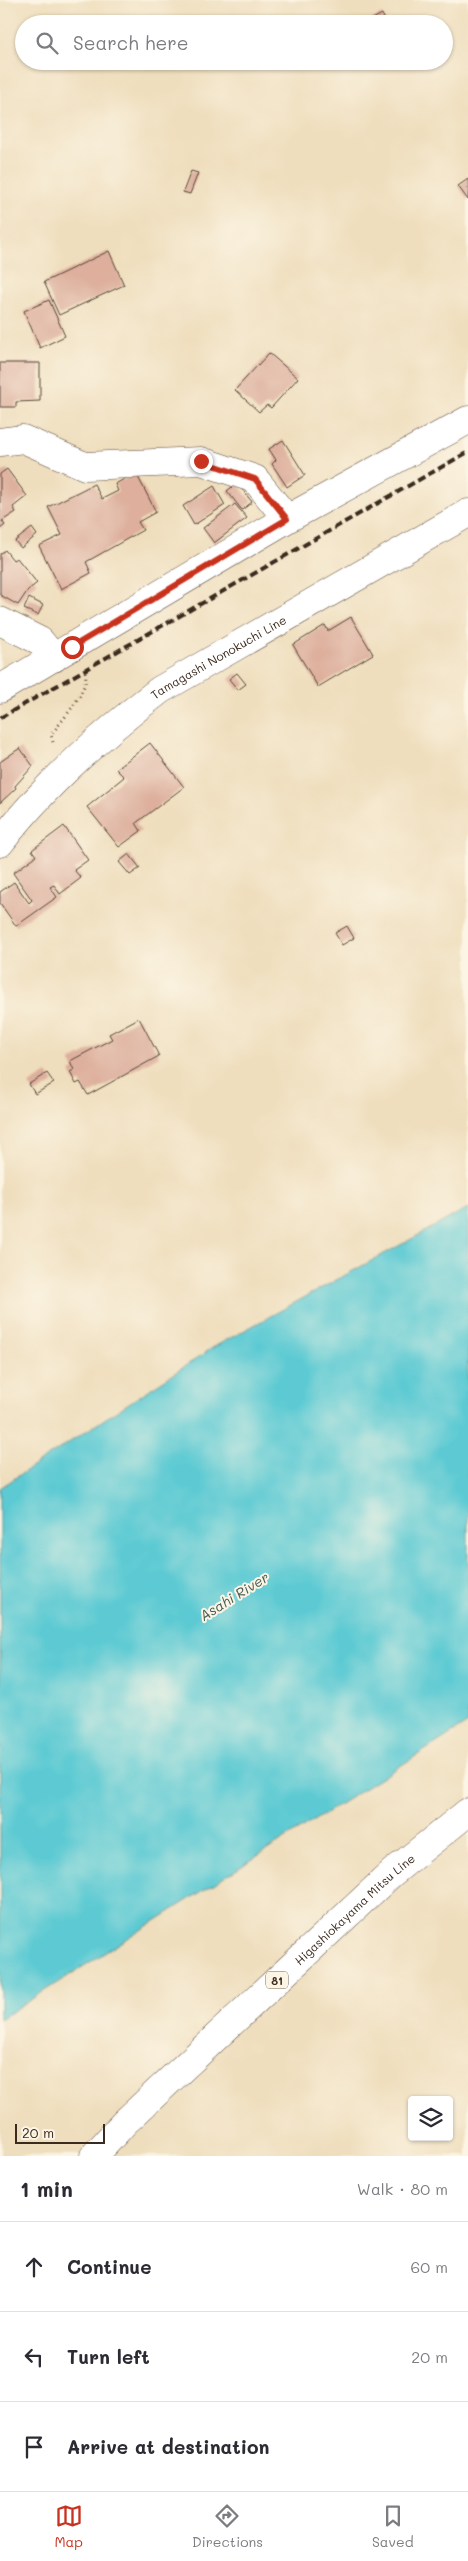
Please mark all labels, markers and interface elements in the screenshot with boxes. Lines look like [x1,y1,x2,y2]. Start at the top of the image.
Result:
search box [15,15,453,70]
icon: search [33,29,61,57]
text: Search here [73,30,189,55]
route end [190,450,213,473]
street label: Tamagashi Nonokuchi Line [147,611,289,702]
route start [61,636,84,659]
water label: Asahi River [196,1567,272,1625]
street label: Higashiokayama Mitsu Line [291,1850,418,1968]
road number: 81 [266,1972,288,1988]
map controls [408,2096,453,2141]
button: layers [408,2096,453,2141]
scale bar [15,2121,105,2144]
text: 20 m [22,2123,54,2142]
text: 1 min [20,2175,73,2202]
text: Walk · 80 m [357,2178,448,2199]
icon: ahead [20,2253,48,2281]
text: Continue [67,2254,152,2279]
text: 60 m [411,2256,448,2277]
icon: left [20,2343,48,2371]
text: Turn left [67,2344,150,2369]
text: 20 m [411,2346,448,2367]
icon: arrive [20,2433,48,2461]
text: Arrive at destination [67,2434,270,2459]
tab: Map [54,2502,83,2551]
tab: Directions [192,2502,263,2551]
tab: Saved [372,2502,414,2551]

